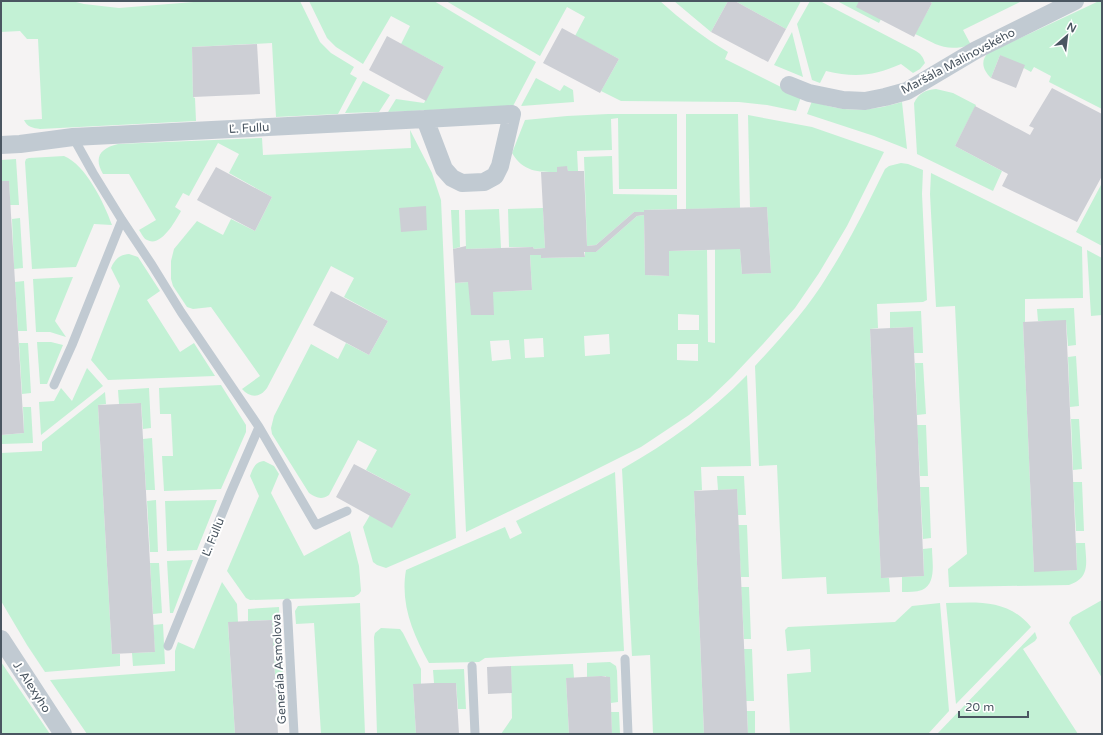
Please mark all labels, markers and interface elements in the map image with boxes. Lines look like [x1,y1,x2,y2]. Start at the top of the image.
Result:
north arrow [1047,16,1087,56]
text: N [1065,20,1078,35]
street label: Maršála Malinovského [899,25,1017,97]
street label: Ľ. Fullu [228,120,270,136]
street label: Ľ. Fullu [199,516,227,558]
street label: Generála Asmolova [269,613,289,725]
street label: J. Alexyho [10,659,54,715]
scale bar [959,693,1028,719]
text: 20 m [965,700,994,714]

